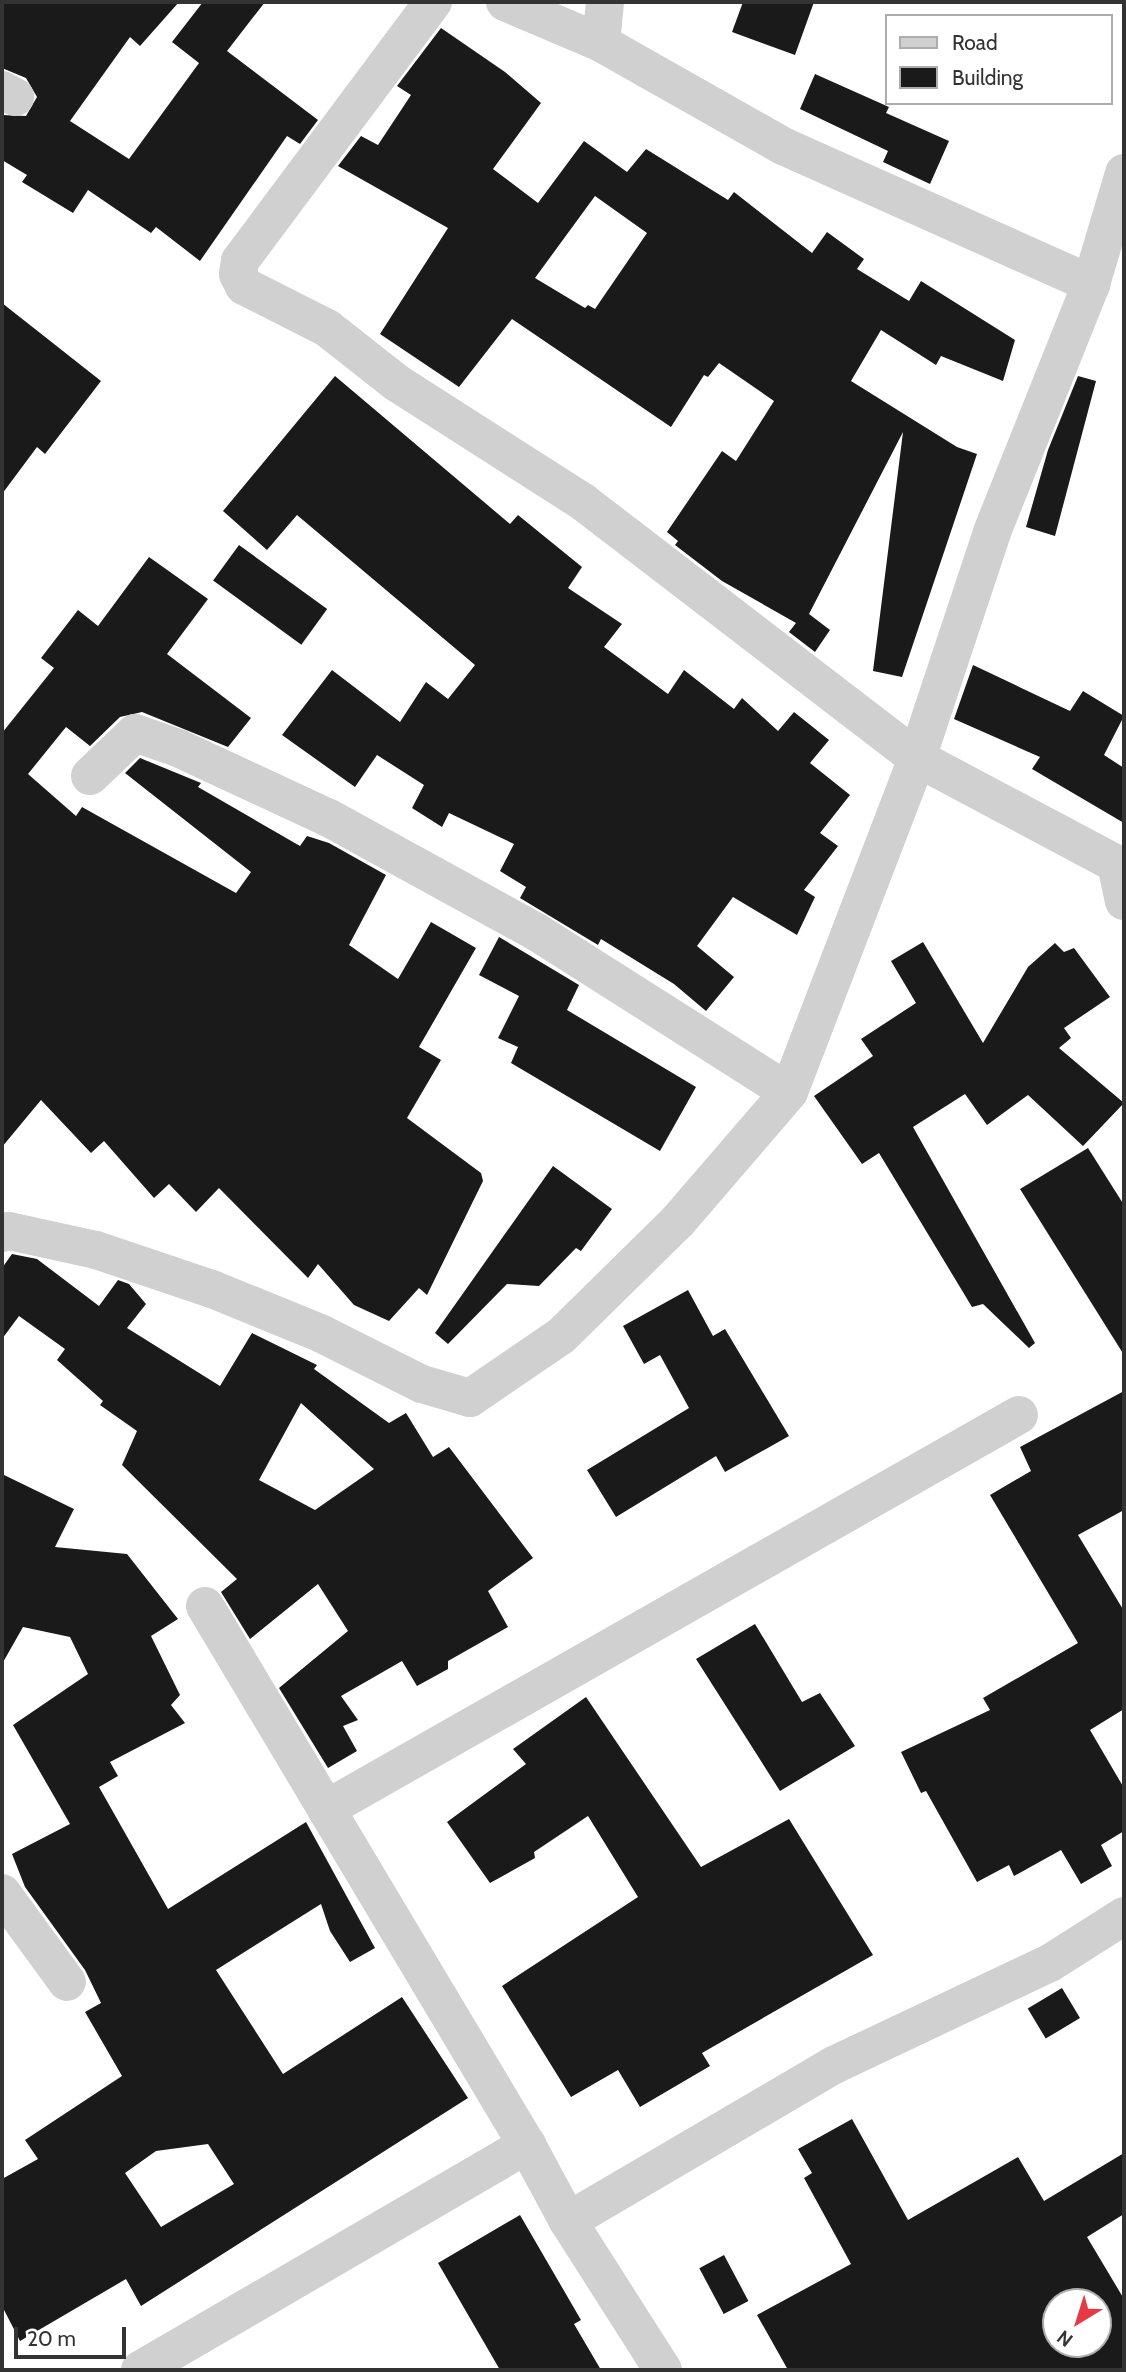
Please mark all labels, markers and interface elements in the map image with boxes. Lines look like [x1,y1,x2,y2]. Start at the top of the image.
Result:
legend [884,14,1112,105]
text: Road [952,30,998,55]
text: Building [952,65,1023,90]
north arrow [1042,2288,1112,2358]
scale bar [18,2312,130,2356]
text: N [1053,2325,1077,2352]
text: 20 m [27,2326,76,2351]

